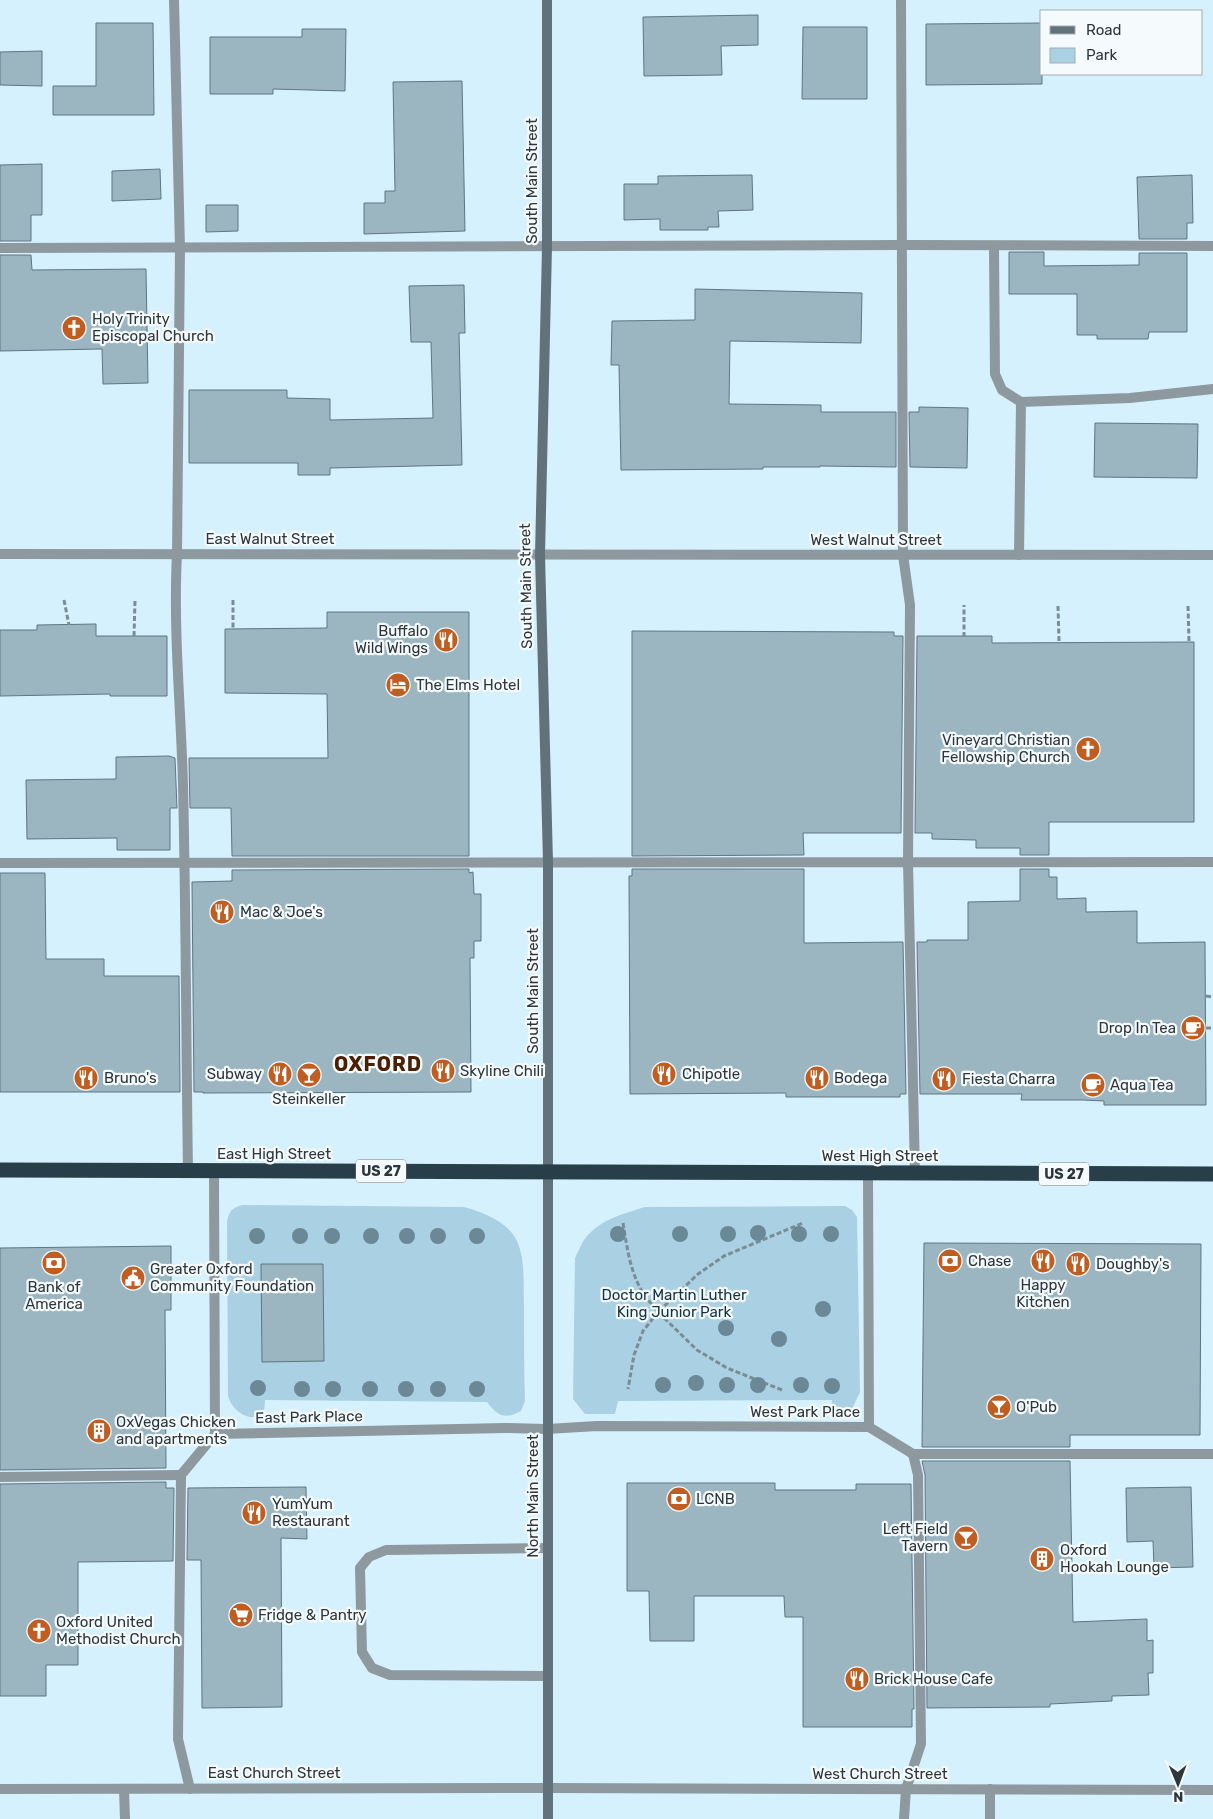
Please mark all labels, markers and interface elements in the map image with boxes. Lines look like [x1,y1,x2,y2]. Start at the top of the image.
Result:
legend [1040,10,1203,75]
text: Road [1086,21,1122,39]
text: Park [1086,46,1117,64]
street label: South Main Street [523,118,541,244]
place label: Holy Trinity Episcopal Church [92,310,214,345]
church icon: Holy Trinity Episcopal Church [61,315,87,341]
street label: South Main Street [516,523,536,649]
street label: East Walnut Street [206,530,335,548]
street label: West Walnut Street [810,531,942,549]
place label: Buffalo Wild Wings [355,622,428,657]
restaurant icon: Buffalo Wild Wings [433,627,459,653]
hotel icon: The Elms Hotel [385,672,411,698]
place label: The Elms Hotel [416,676,520,694]
place label: Vineyard Christian Fellowship Church [941,731,1070,766]
church icon: Vineyard Christian Fellowship Church [1075,736,1101,762]
restaurant icon: Mac & Joe's [209,899,235,925]
place label: Mac & Joe's [240,903,323,921]
street label: South Main Street [524,928,542,1054]
cafe icon: Drop In Tea [1180,1015,1206,1041]
place label: Drop In Tea [1098,1019,1176,1037]
district label: OXFORD [334,1052,422,1076]
restaurant icon: Skyline Chili [430,1058,456,1084]
restaurant icon: Subway [267,1061,293,1087]
restaurant icon: Chipotle [651,1061,677,1087]
bar icon: Steinkeller [296,1062,322,1088]
place label: Skyline Chili [460,1062,544,1080]
restaurant icon: Bruno's [73,1065,99,1091]
place label: Subway [207,1065,262,1083]
place label: Chipotle [682,1065,740,1083]
restaurant icon: Bodega [804,1065,830,1091]
restaurant icon: Fiesta Charra [931,1066,957,1092]
place label: Bruno's [104,1069,157,1087]
place label: Bodega [834,1069,887,1087]
place label: Fiesta Charra [962,1070,1055,1088]
cafe icon: Aqua Tea [1080,1072,1106,1098]
place label: Aqua Tea [1110,1076,1173,1094]
place label: Steinkeller [272,1090,346,1108]
street label: East High Street [217,1145,331,1163]
street label: West High Street [822,1147,939,1165]
road number: US 27 [356,1160,406,1182]
road number: US 27 [1039,1162,1089,1186]
bank icon: Chase [937,1248,963,1274]
restaurant icon: Happy Kitchen [1030,1248,1056,1274]
bank icon: Bank of America [41,1250,67,1276]
restaurant icon: Doughby's [1065,1251,1091,1277]
place label: Chase [968,1252,1011,1270]
place label: Doughby's [1096,1255,1170,1273]
place label: Greater Oxford Community Foundation [150,1260,314,1295]
public building icon: Greater Oxford Community Foundation [120,1265,146,1291]
place label: Happy Kitchen [1016,1276,1070,1311]
place label: Bank of America [25,1278,83,1313]
park label: Doctor Martin Luther King Junior Park [601,1286,747,1321]
bar icon: O'Pub [986,1394,1012,1420]
place label: O'Pub [1016,1398,1057,1416]
street label: West Park Place [750,1403,860,1421]
street label: East Park Place [255,1407,363,1427]
place label: OxVegas Chicken and apartments [116,1413,236,1448]
building icon: OxVegas Chicken and apartments [86,1418,112,1444]
street label: North Main Street [524,1434,542,1558]
bank icon: LCNB [666,1486,692,1512]
place label: LCNB [696,1490,735,1508]
place label: YumYum Restaurant [272,1495,350,1530]
restaurant icon: YumYum Restaurant [241,1500,267,1526]
place label: Left Field Tavern [883,1520,948,1555]
bar icon: Left Field Tavern [953,1525,979,1551]
place label: Oxford Hookah Lounge [1060,1541,1169,1576]
building icon: Oxford Hookah Lounge [1029,1546,1055,1572]
supermarket icon: Fridge & Pantry [228,1602,254,1628]
place label: Fridge & Pantry [258,1606,367,1624]
place label: Oxford United Methodist Church [56,1613,181,1648]
church icon: Oxford United Methodist Church [26,1618,52,1644]
restaurant icon: Brick House Cafe [844,1666,870,1692]
place label: Brick House Cafe [874,1670,993,1688]
north arrow [1153,1759,1203,1809]
street label: East Church Street [208,1764,340,1782]
street label: West Church Street [812,1765,948,1783]
text: N [1173,1788,1183,1805]

